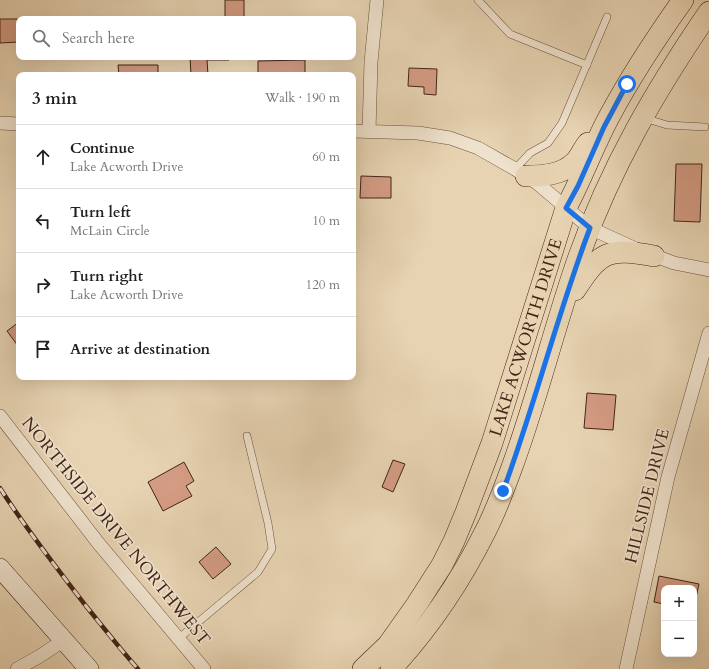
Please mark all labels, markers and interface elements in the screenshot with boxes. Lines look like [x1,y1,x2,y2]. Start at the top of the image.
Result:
search box [16,16,356,60]
icon: search [30,27,52,49]
text: Search here [62,28,135,48]
route start [618,75,636,93]
text: 3 min [32,87,77,110]
text: Walk · 190 m [265,89,340,107]
text: Continue [70,138,135,158]
icon: ahead [32,146,54,168]
text: 60 m [312,148,340,166]
text: Lake Acworth Drive [70,158,183,176]
text: Turn left [70,202,131,222]
icon: left [32,210,54,232]
text: 10 m [312,212,340,230]
text: McLain Circle [70,222,150,240]
street label: LAKE ACWORTH DRIVE [483,235,567,439]
text: Turn right [70,266,143,286]
icon: right [32,274,54,296]
text: 120 m [306,276,340,294]
text: Lake Acworth Drive [70,286,183,304]
icon: arrive [32,338,54,360]
text: Arrive at destination [70,339,210,359]
street label: NORTHSIDE DRIVE NORTHWEST [17,412,215,650]
street label: HILLSIDE DRIVE [619,426,675,566]
route end [494,482,512,500]
map controls [661,585,697,657]
button: + [661,585,697,621]
button: − [661,621,697,657]

